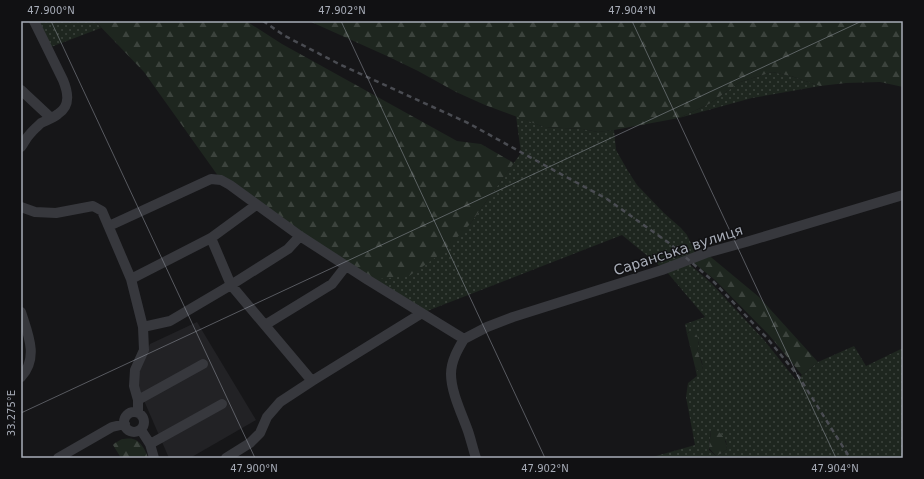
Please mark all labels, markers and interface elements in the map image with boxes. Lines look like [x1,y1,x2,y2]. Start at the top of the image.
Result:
text: 47.900°N [27,5,75,16]
text: 47.902°N [318,5,366,16]
text: 47.904°N [608,5,656,16]
street label: Саранська вулиця [611,222,745,278]
text: 33.275°E [6,390,17,436]
text: 47.900°N [230,463,278,474]
text: 47.902°N [521,463,569,474]
text: 47.904°N [811,463,859,474]

